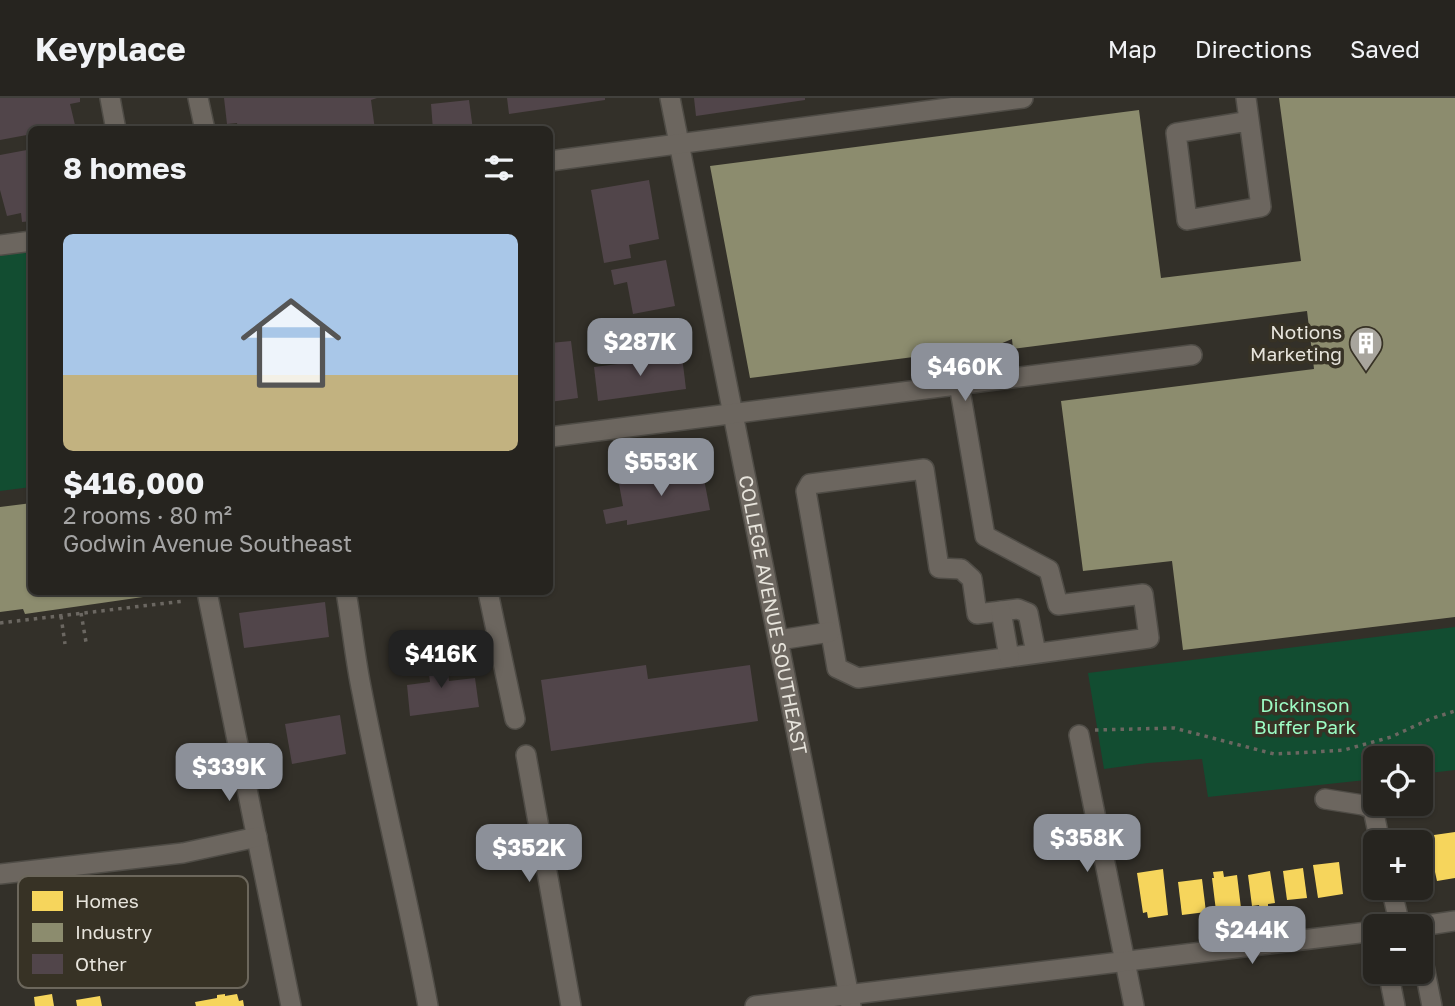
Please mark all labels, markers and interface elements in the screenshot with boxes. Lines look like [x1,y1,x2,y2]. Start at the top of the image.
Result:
text: Keyplace [35,29,186,68]
text: Map [1108,34,1157,63]
text: Directions [1195,34,1312,63]
text: Saved [1350,34,1420,63]
icon: filters [480,149,518,187]
text: 8 homes [63,150,187,186]
icon: home [228,280,354,406]
pin: $287K [591,318,689,378]
place label: Notions Marketing [1250,320,1342,365]
building icon: Notions Marketing [1347,324,1385,373]
text: $287K [603,327,677,355]
pin: $460K [916,344,1014,403]
text: $460K [927,352,1003,380]
pin: $553K [612,438,710,498]
text: $553K [624,447,698,475]
text: $416,000 [63,465,204,501]
street label: COLLEGE AVENUE SOUTHEAST [734,473,813,757]
text: 2 rooms · 80 m² [63,501,232,529]
text: Godwin Avenue Southeast [63,529,352,557]
pin: $416K [392,630,490,690]
text: $416K [405,639,477,667]
park label: Dickinson Buffer Park [1254,693,1356,738]
pin: $339K [180,744,278,803]
map controls [1363,746,1433,984]
button: locate [1363,746,1433,816]
text: $339K [192,752,266,780]
pin: $358K [1038,814,1136,874]
text: $358K [1050,823,1124,851]
pin: $352K [480,824,578,884]
button: + [1363,830,1433,900]
text: $352K [492,833,566,861]
legend [18,876,248,988]
text: Homes [75,889,139,912]
pin: $244K [1203,906,1301,966]
button: − [1363,914,1433,984]
text: $244K [1215,915,1289,943]
text: Industry [75,920,152,943]
text: Other [75,952,127,975]

